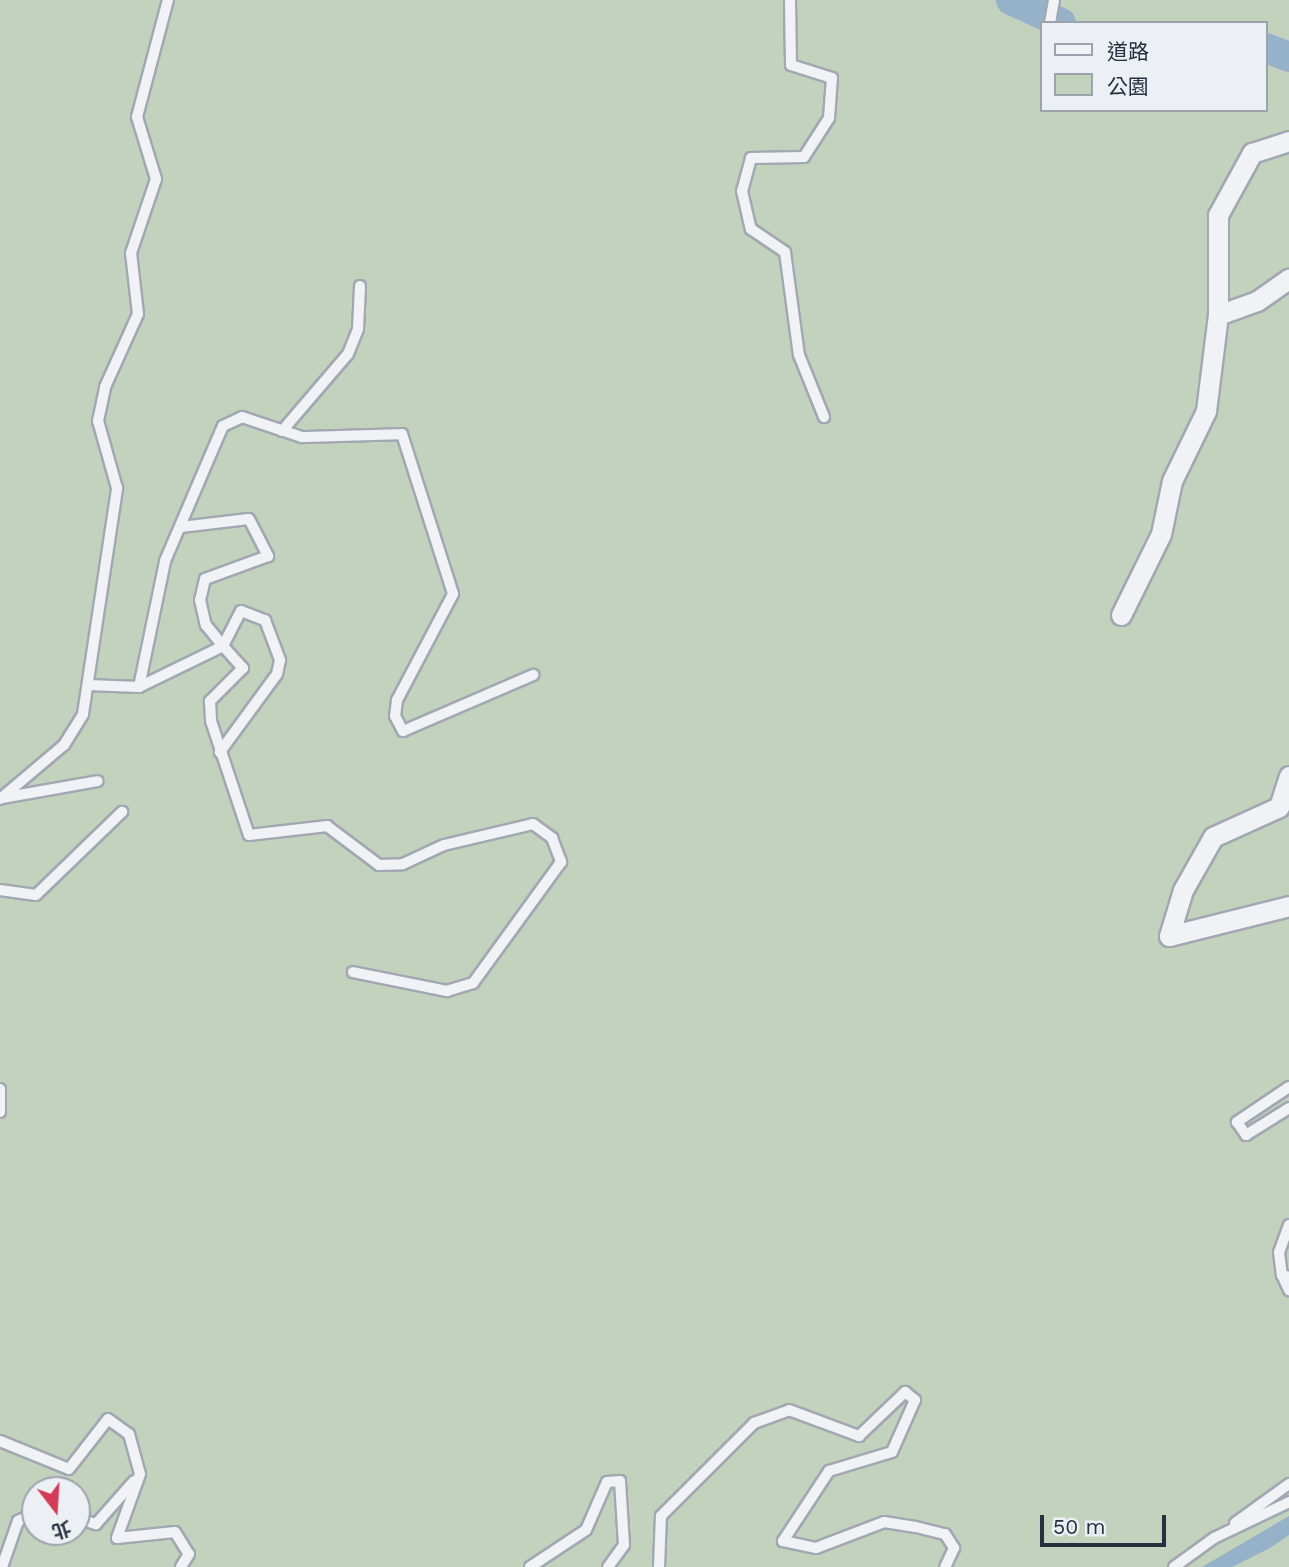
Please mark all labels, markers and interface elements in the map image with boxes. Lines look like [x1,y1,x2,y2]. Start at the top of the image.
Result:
legend [1040,21,1268,112]
text: 道路 [1107,39,1149,64]
text: 公園 [1107,74,1149,99]
north arrow [21,1476,91,1546]
scale bar [1044,1500,1170,1544]
text: 50 m [1053,1514,1105,1539]
text: 北 [49,1516,74,1543]

